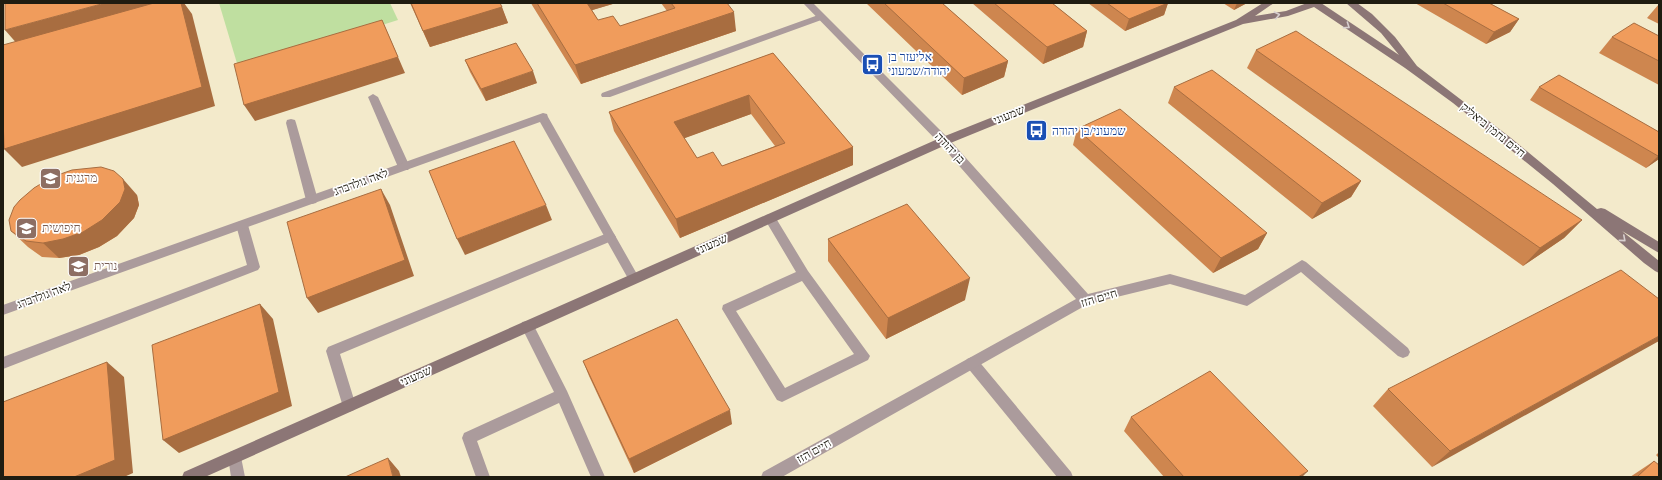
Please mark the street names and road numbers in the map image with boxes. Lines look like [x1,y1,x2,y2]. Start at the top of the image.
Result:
street label: חיים נחמן ביאליק [1458,100,1528,160]
street label: שמעוני [991,102,1027,128]
street label: בן יהודה [932,129,968,167]
street label: לאה גולדברג [332,166,390,198]
street label: שמעוני [694,231,730,257]
street label: לאה גולדברג [15,279,73,311]
street label: חיים הזז [1079,286,1119,310]
street label: שמעוני [398,363,434,389]
street label: חיים הזז [794,436,834,466]

